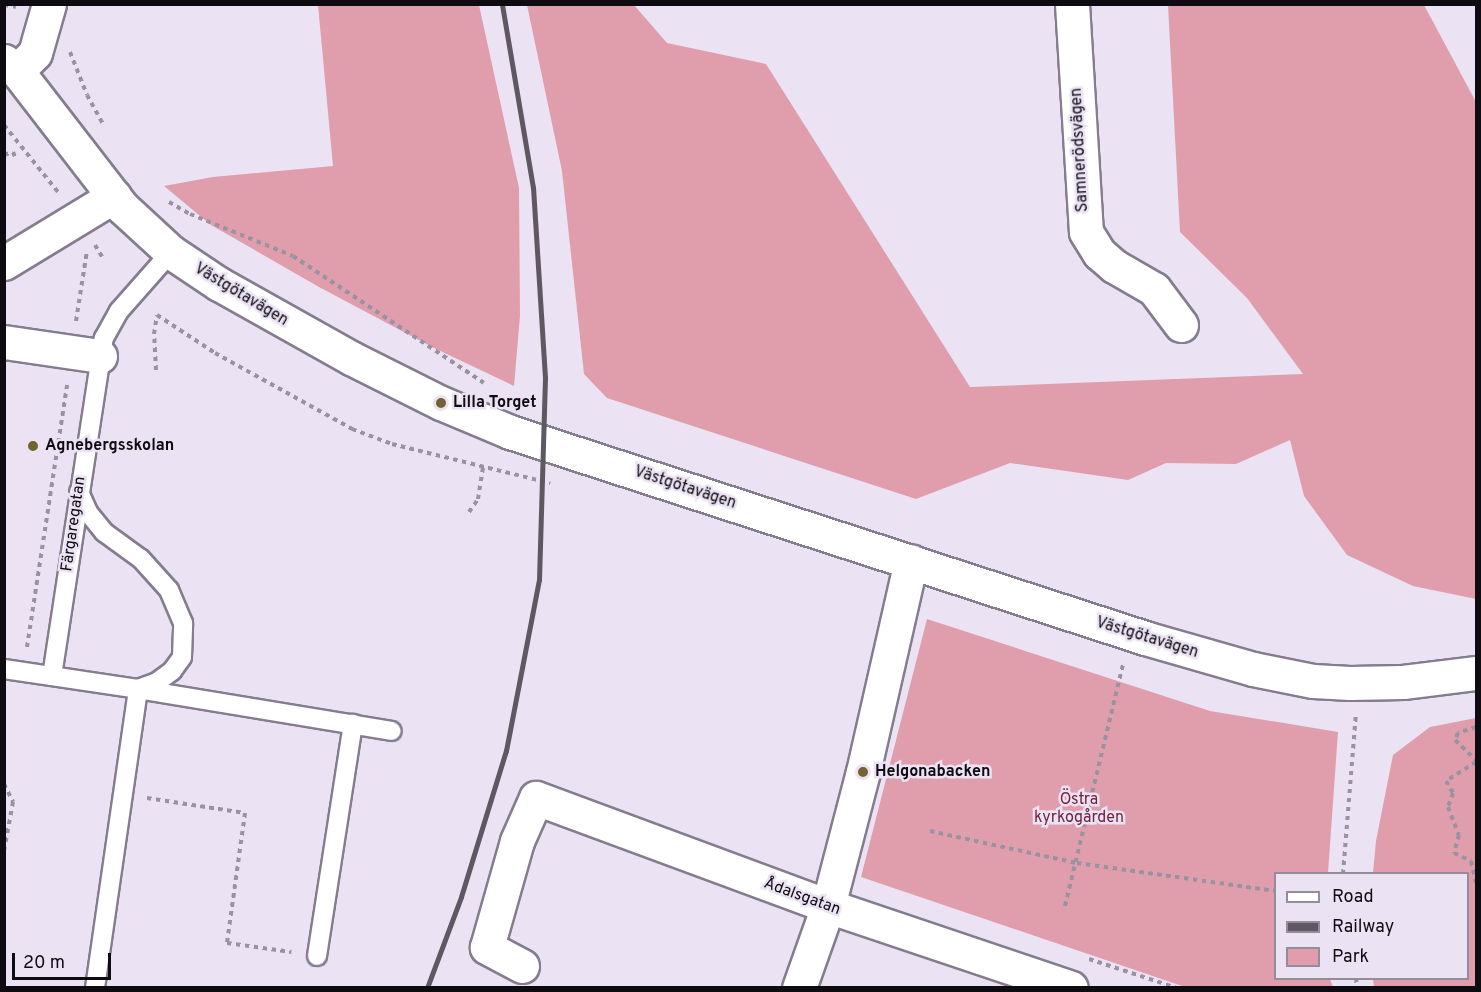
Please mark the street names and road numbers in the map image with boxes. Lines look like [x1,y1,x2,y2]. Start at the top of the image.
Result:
street label: Samnerödsvägen [1067,87,1093,213]
street label: Västgötavägen [190,259,292,331]
street label: Västgötavägen [631,462,739,514]
street label: Färgaregatan [58,475,90,573]
street label: Västgötavägen [1093,613,1201,663]
street label: Ådalsgatan [761,874,843,920]

